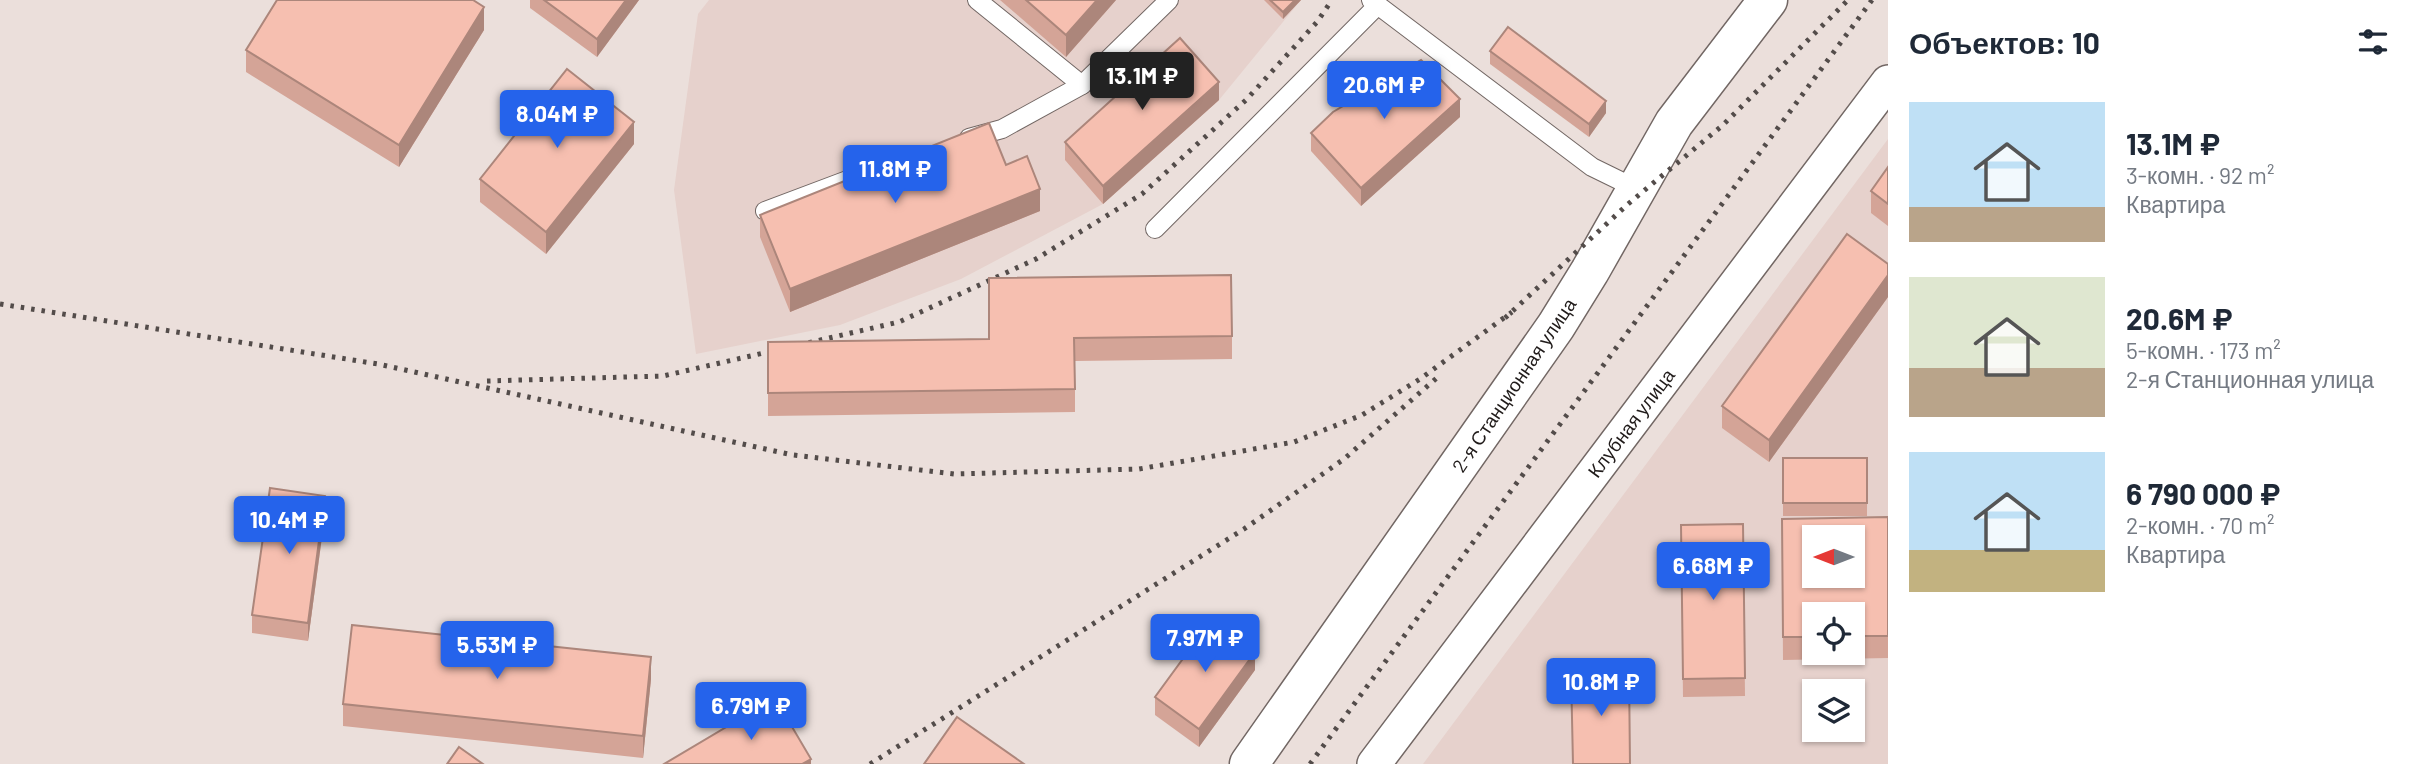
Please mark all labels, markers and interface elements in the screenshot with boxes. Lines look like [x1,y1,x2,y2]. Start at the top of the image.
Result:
icon: filters [2354,23,2392,61]
text: Объектов: 10 [1909,24,2100,60]
pin: 13.1M ₽ [1077,52,1207,112]
text: 13.1M ₽ [1106,61,1178,89]
pin: 20.6M ₽ [1319,61,1449,121]
text: 20.6M ₽ [1343,70,1425,98]
pin: 8.04M ₽ [492,90,622,150]
text: 8.04M ₽ [516,99,598,127]
text: 13.1M ₽ [2126,125,2220,161]
icon: home [1965,130,2049,214]
pin: 11.8M ₽ [830,146,960,205]
text: 11.8M ₽ [859,154,931,182]
text: 3-комн. · 92 m² [2126,161,2274,189]
text: Квартира [2126,190,2225,218]
street label: 2-я Станционная улица [1447,293,1581,476]
text: 20.6M ₽ [2126,300,2233,336]
icon: home [1965,305,2049,389]
text: 5-комн. · 173 m² [2126,336,2281,364]
street label: Клубная улица [1582,363,1679,482]
text: 2-я Станционная улица [2126,365,2374,393]
text: 6 790 000 ₽ [2126,475,2280,511]
icon: home [1965,480,2049,564]
pin: 10.4M ₽ [224,496,354,556]
text: 10.4M ₽ [250,505,328,533]
text: 2-комн. · 70 m² [2126,511,2274,539]
north arrow [1802,525,1866,588]
map controls [1802,525,1865,742]
text: Квартира [2126,540,2225,568]
pin: 6.68M ₽ [1648,542,1778,602]
text: 6.68M ₽ [1673,551,1753,579]
button: locate [1802,602,1865,665]
pin: 7.97M ₽ [1140,614,1270,674]
pin: 5.53M ₽ [432,622,562,681]
text: 7.97M ₽ [1167,623,1243,651]
text: 5.53M ₽ [457,630,537,658]
pin: 10.8M ₽ [1536,658,1666,718]
text: 10.8M ₽ [1562,667,1640,695]
button: layers [1802,679,1865,742]
pin: 6.79M ₽ [686,682,816,742]
text: 6.79M ₽ [711,691,791,719]

